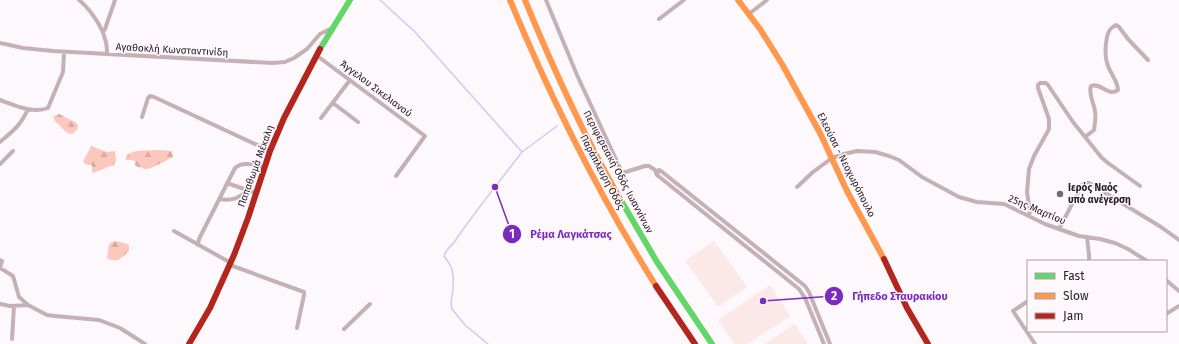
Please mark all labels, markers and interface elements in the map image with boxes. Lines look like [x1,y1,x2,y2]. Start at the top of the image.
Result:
street label: Αγαθοκλή Κωνσταντινίδη [115,40,229,59]
street label: Άγγελου Σικελιανού [338,57,415,120]
street label: Περιφερειακή Οδός Ιωαννίνων [580,108,656,236]
street label: Ελεούσα - Νεοχωρόπουλο [814,110,879,219]
street label: Παπαθωμά Μέκαλη [235,123,276,209]
street label: Παράπλευρη Οδός [577,132,628,212]
place label: Ιερός Ναός υπό ανέγερση [1068,181,1131,206]
marker: Ιερός Ναός υπό ανέγερση [1055,189,1065,199]
street label: 25ης Μαρτίου [1006,192,1068,228]
callout: Ρέμα Λαγκάτσας [502,222,619,245]
text: 1 [509,227,515,241]
text: Ρέμα Λαγκάτσας [530,228,612,241]
legend [1027,260,1167,332]
text: Fast [1063,269,1085,283]
callout: Γήπεδο Σταυρακίου [824,284,956,307]
text: 2 [831,289,837,303]
text: Slow [1063,289,1089,303]
text: Γήπεδο Σταυρακίου [852,290,948,303]
text: Jam [1063,309,1083,323]

